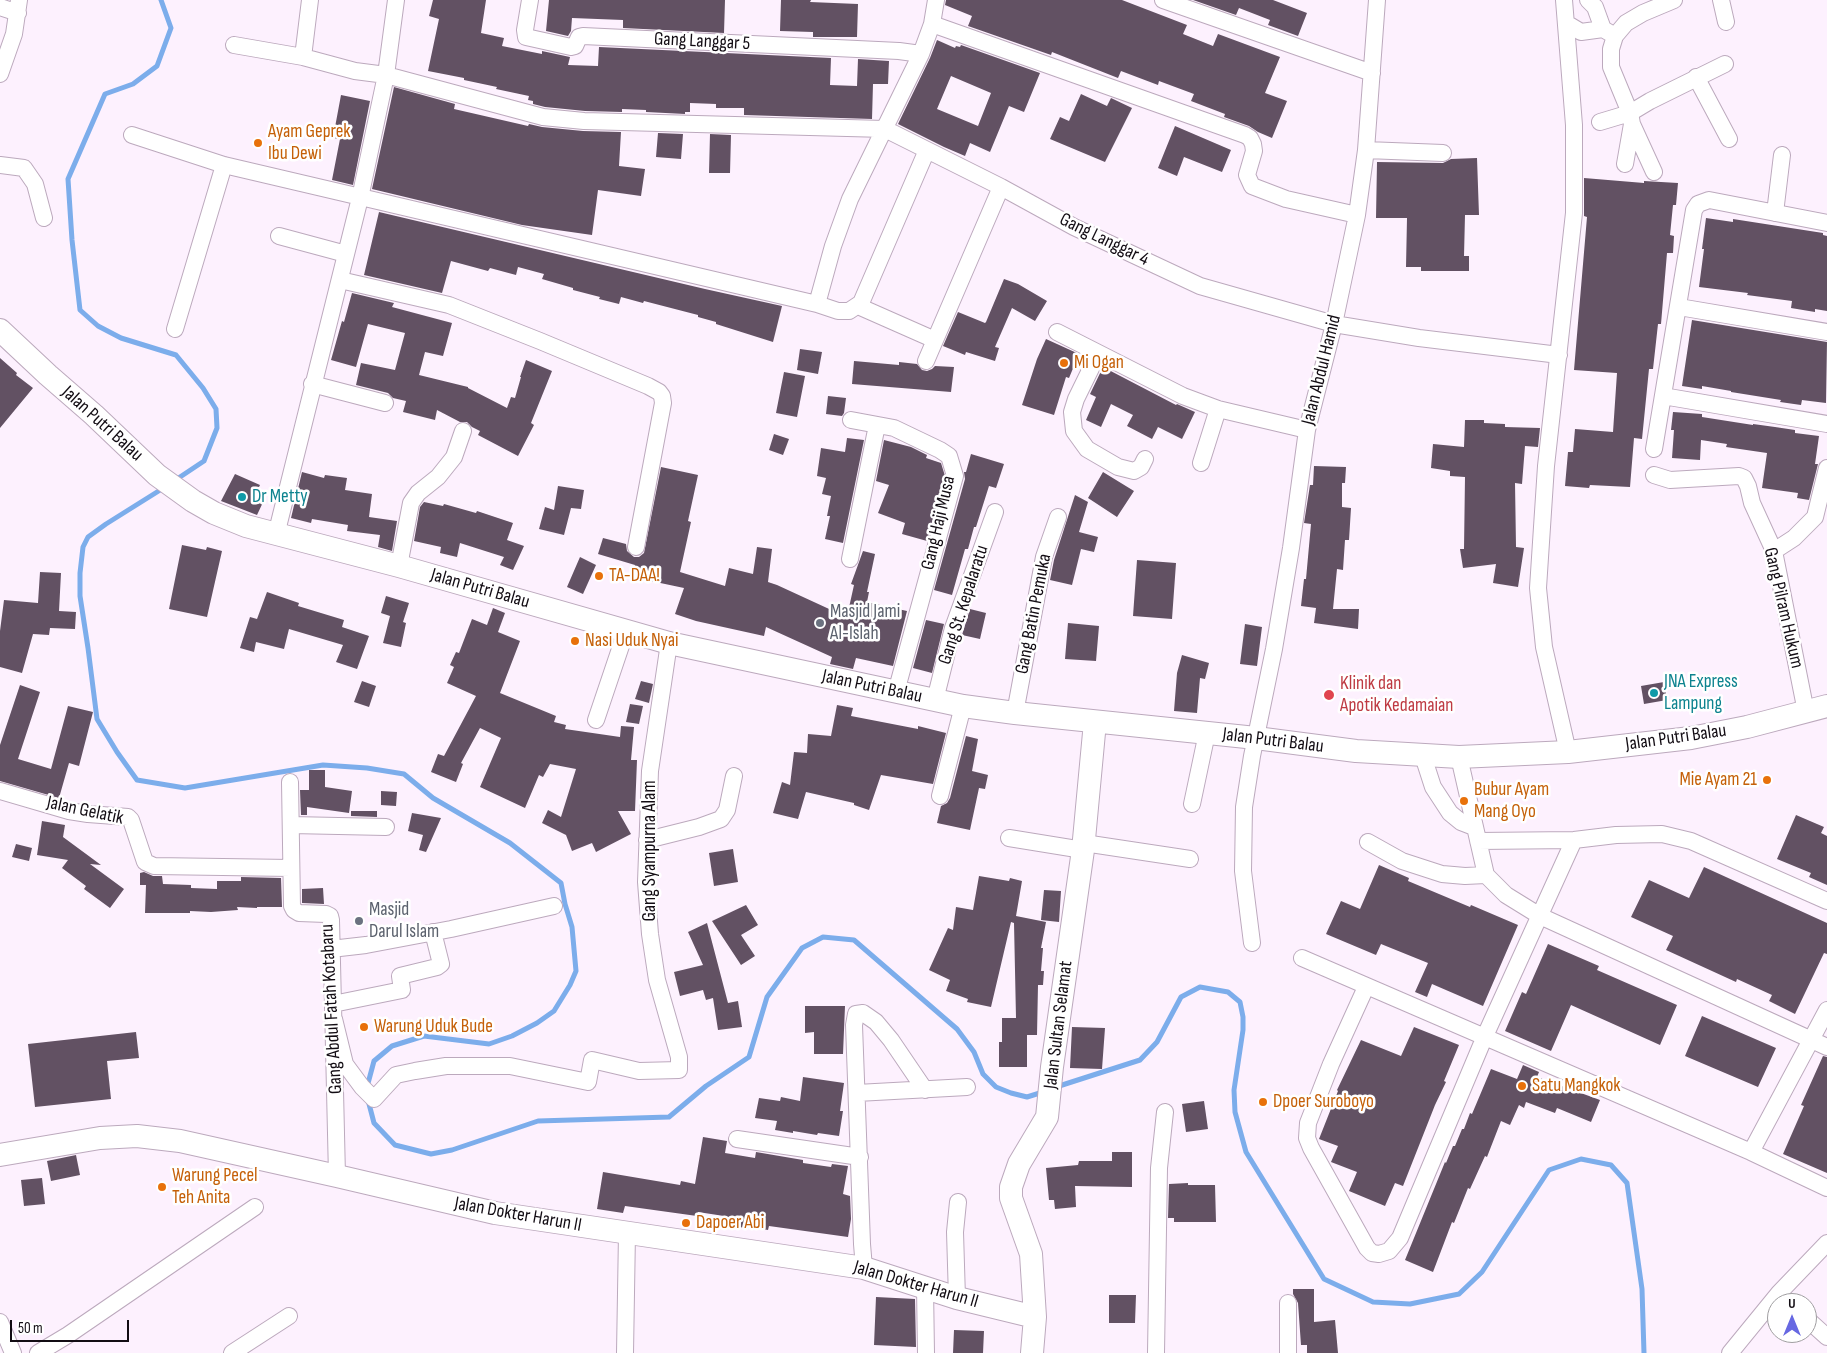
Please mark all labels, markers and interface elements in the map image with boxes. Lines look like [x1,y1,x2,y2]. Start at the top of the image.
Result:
street label: Gang Langgar 5 [653,28,751,56]
place label: Ayam Geprek Ibu Dewi [268,121,351,165]
marker: Ayam Geprek Ibu Dewi [252,137,264,149]
street label: Gang Langgar 4 [1056,209,1152,271]
street label: Jalan Abdul Hamid [1297,313,1347,427]
place label: Mi Ogan [1074,352,1124,374]
marker: Mi Ogan [1058,357,1070,369]
street label: Jalan Putri Balau [57,382,147,466]
street label: Gang Haji Musa [917,474,961,572]
place label: Dr Metty [252,486,308,508]
marker: Dr Metty [236,491,248,503]
street label: Gang St. Kepalaratu [934,542,994,668]
street label: Gang Pilram Hukum [1758,545,1808,671]
street label: Gang Batin Pemuka [1011,552,1057,676]
street label: Jalan Putri Balau [428,564,532,614]
place label: TA-DAA! [609,565,660,587]
marker: TA-DAA! [593,570,605,582]
place label: Masjid Jami Al-Islah [830,601,900,645]
marker: Masjid Jami Al-Islah [814,617,826,629]
place label: Nasi Uduk Nyai [585,630,679,652]
marker: Nasi Uduk Nyai [569,635,581,647]
street label: Jalan Putri Balau [820,665,924,709]
place label: JNA Express Lampung [1664,671,1738,715]
place label: Klinik dan Apotik Kedamaian [1340,673,1453,717]
marker: JNA Express Lampung [1648,687,1660,699]
marker: Klinik dan Apotik Kedamaian [1322,688,1336,702]
street label: Jalan Putri Balau [1624,720,1728,756]
street label: Jalan Putri Balau [1221,723,1325,759]
place label: Mie Ayam 21 [1679,769,1757,791]
marker: Mie Ayam 21 [1761,774,1773,786]
place label: Bubur Ayam Mang Oyo [1474,779,1549,823]
street label: Gang Syampurna Alam [639,780,661,922]
street label: Jalan Gelatik [45,792,125,830]
marker: Bubur Ayam Mang Oyo [1458,795,1470,807]
place label: Masjid Darul Islam [369,899,439,943]
marker: Masjid Darul Islam [353,915,365,927]
street label: Gang Abdul Fatah Kotabaru [316,923,348,1095]
street label: Jalan Sultan Selamat [1040,960,1078,1090]
place label: Warung Uduk Bude [374,1016,493,1038]
marker: Warung Uduk Bude [358,1021,370,1033]
place label: Satu Mangkok [1532,1075,1621,1097]
marker: Satu Mangkok [1516,1080,1528,1092]
place label: Dpoer Suroboyo [1273,1091,1374,1113]
marker: Dpoer Suroboyo [1257,1096,1269,1108]
place label: Warung Pecel Teh Anita [172,1165,258,1209]
marker: Warung Pecel Teh Anita [156,1181,168,1193]
street label: Jalan Dokter Harun II [453,1193,583,1237]
place label: Dapoer Abi [696,1212,764,1234]
marker: Dapoer Abi [680,1217,692,1229]
street label: Jalan Dokter Harun II [851,1256,981,1314]
north arrow [1767,1293,1817,1343]
text: U [1788,1295,1796,1312]
scale bar [12,1310,131,1342]
text: 50 m [18,1319,43,1338]

